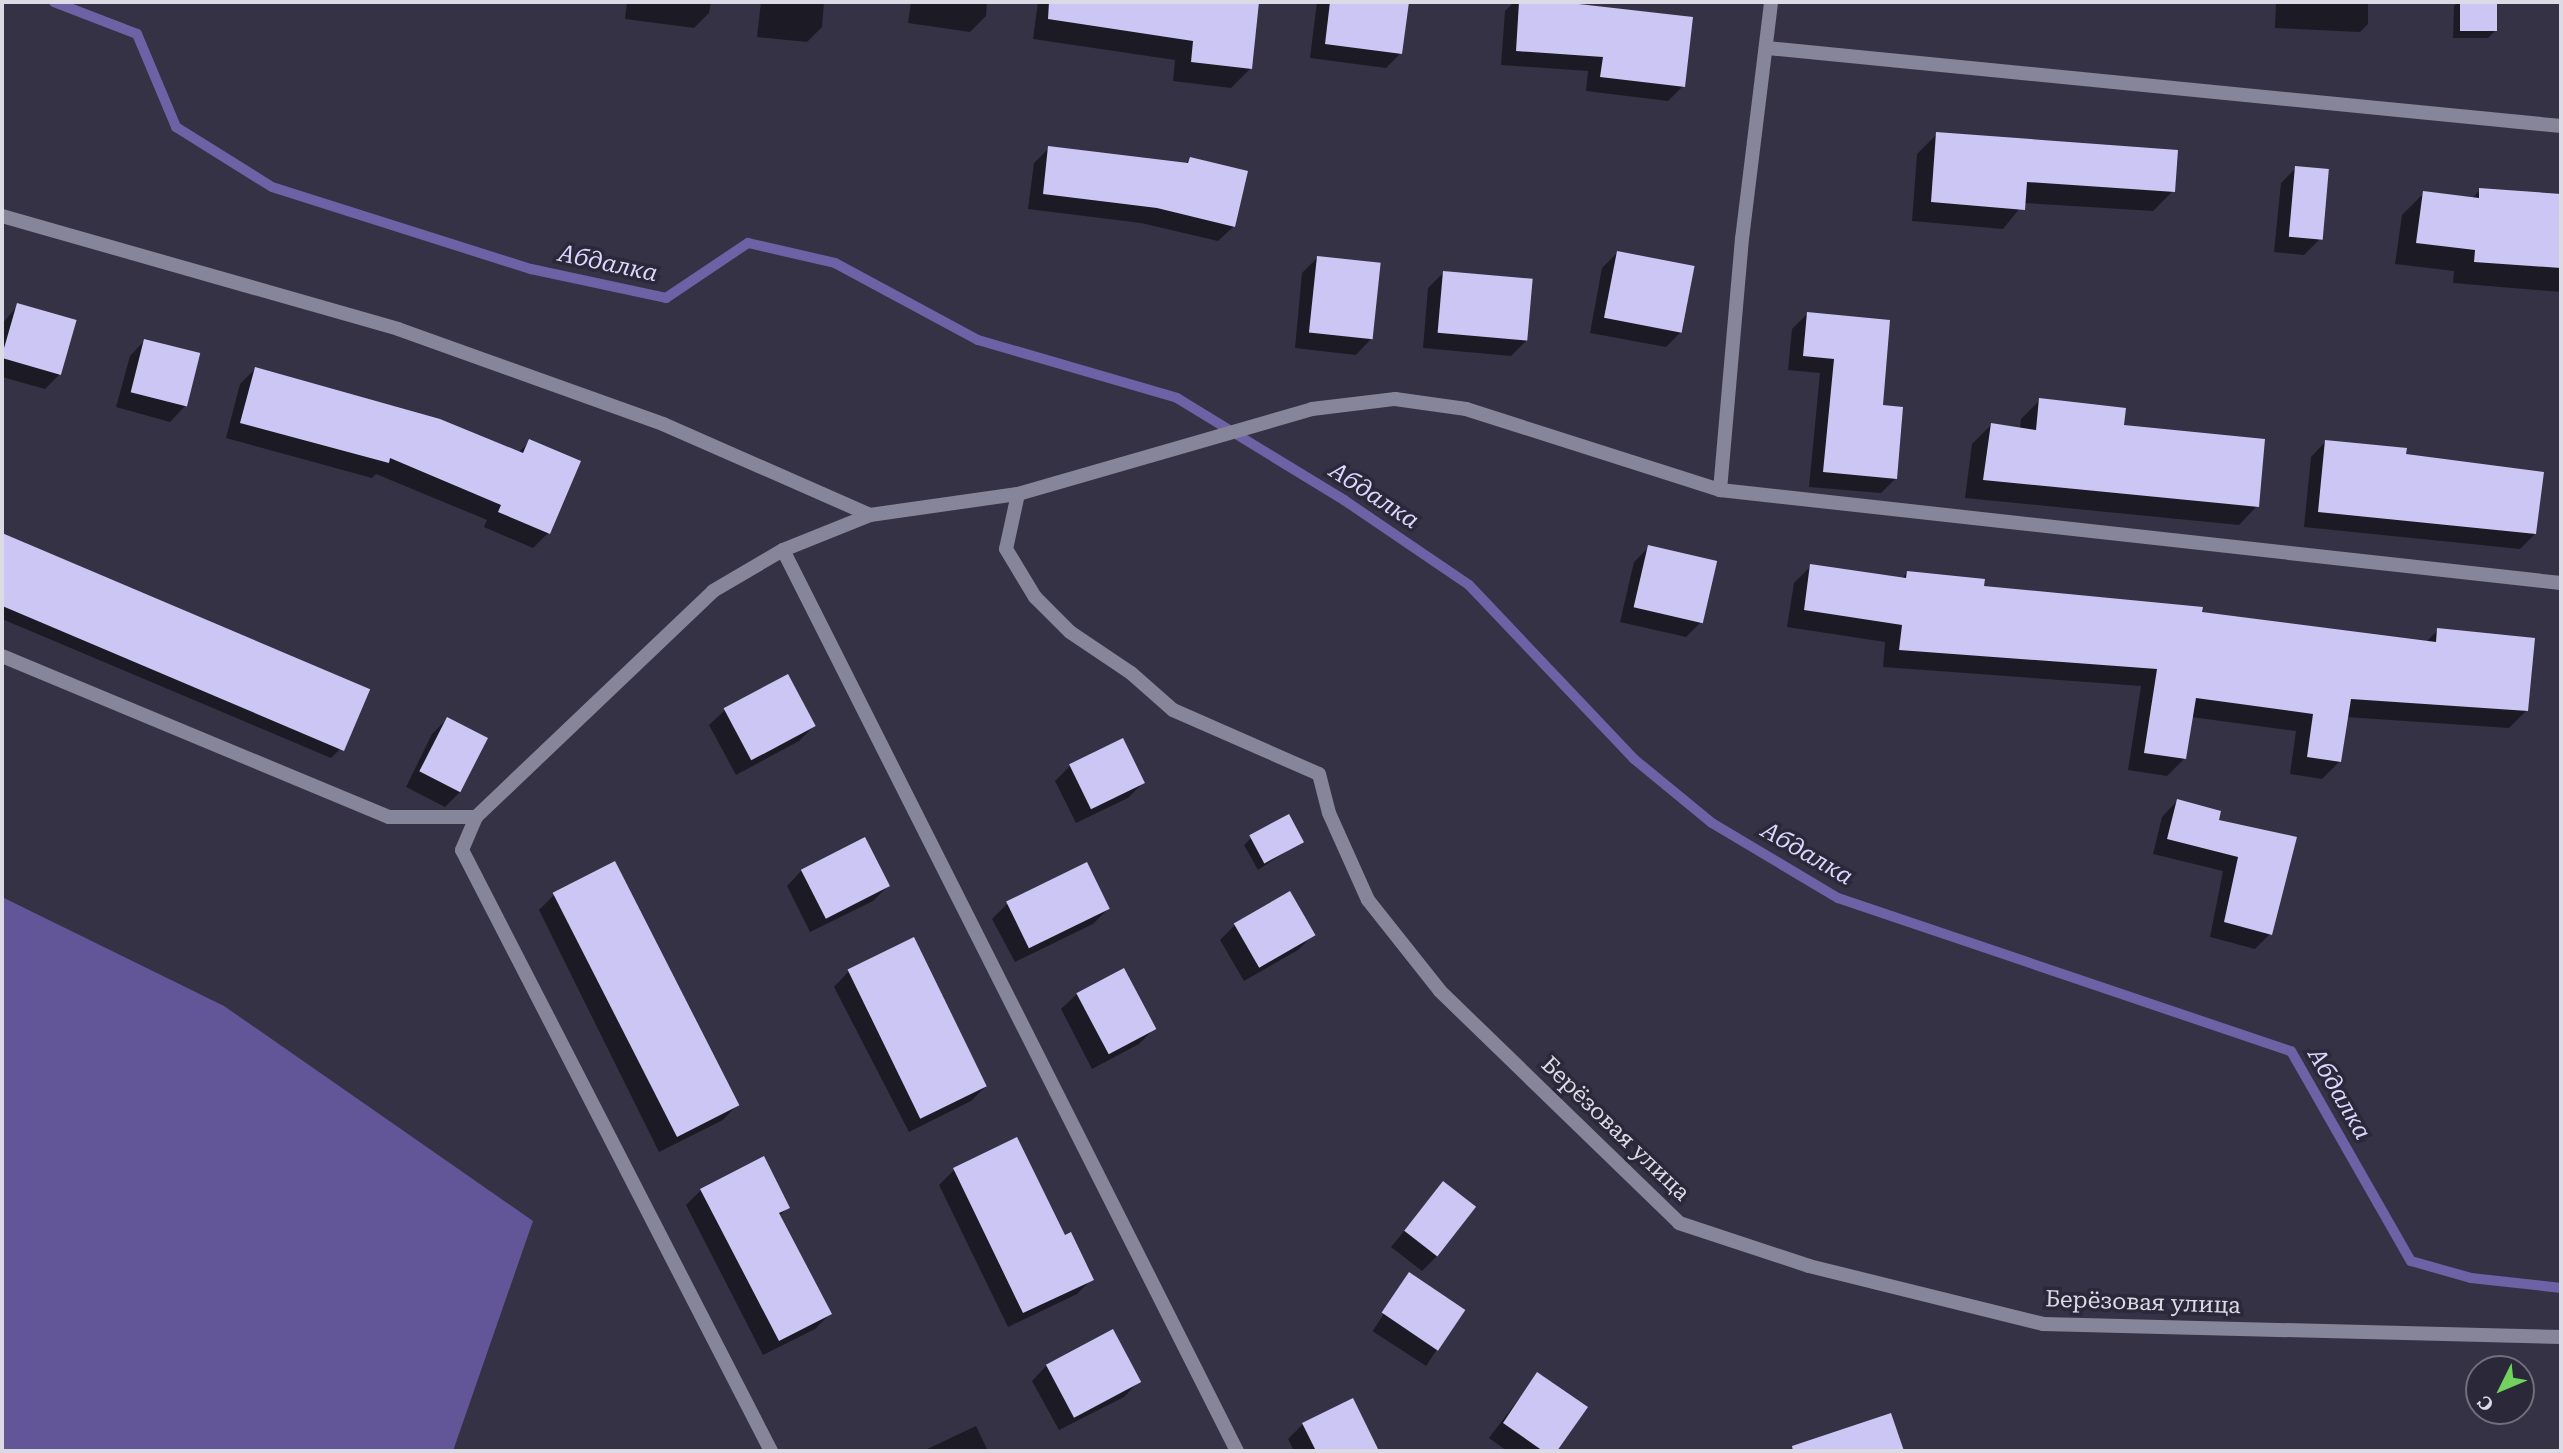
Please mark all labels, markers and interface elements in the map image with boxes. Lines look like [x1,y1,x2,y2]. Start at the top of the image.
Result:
water label: Абдалка [556,239,660,289]
water label: Абдалка [1324,457,1424,535]
water label: Абдалка [1756,816,1858,892]
water label: Абдалка [2301,1043,2377,1145]
street label: Берёзовая улица [1535,1051,1695,1207]
street label: Берёзовая улица [2045,1286,2241,1320]
north arrow [2465,1355,2535,1425]
text: С [2473,1391,2499,1416]

